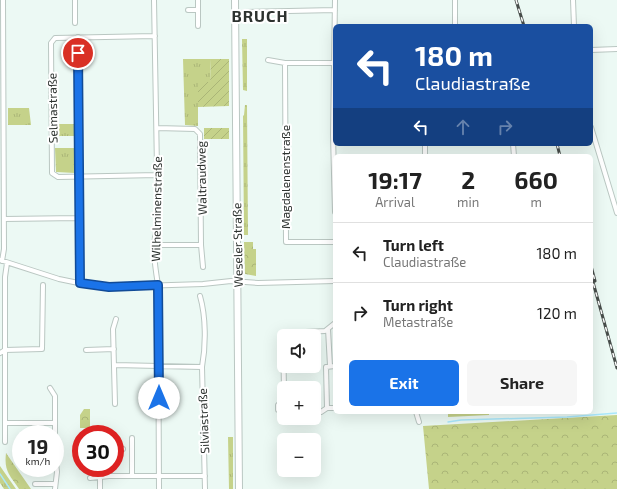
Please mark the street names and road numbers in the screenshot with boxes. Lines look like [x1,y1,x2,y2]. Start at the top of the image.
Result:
street label: Selmastraße [44,73,60,143]
street label: Magdalenenstraße [278,125,292,229]
street label: Waltraudweg [193,141,209,215]
street label: Wilhelminenstraße [148,156,164,262]
street label: Weseler Straße [229,203,245,287]
street label: Silviastraße [195,388,211,454]

